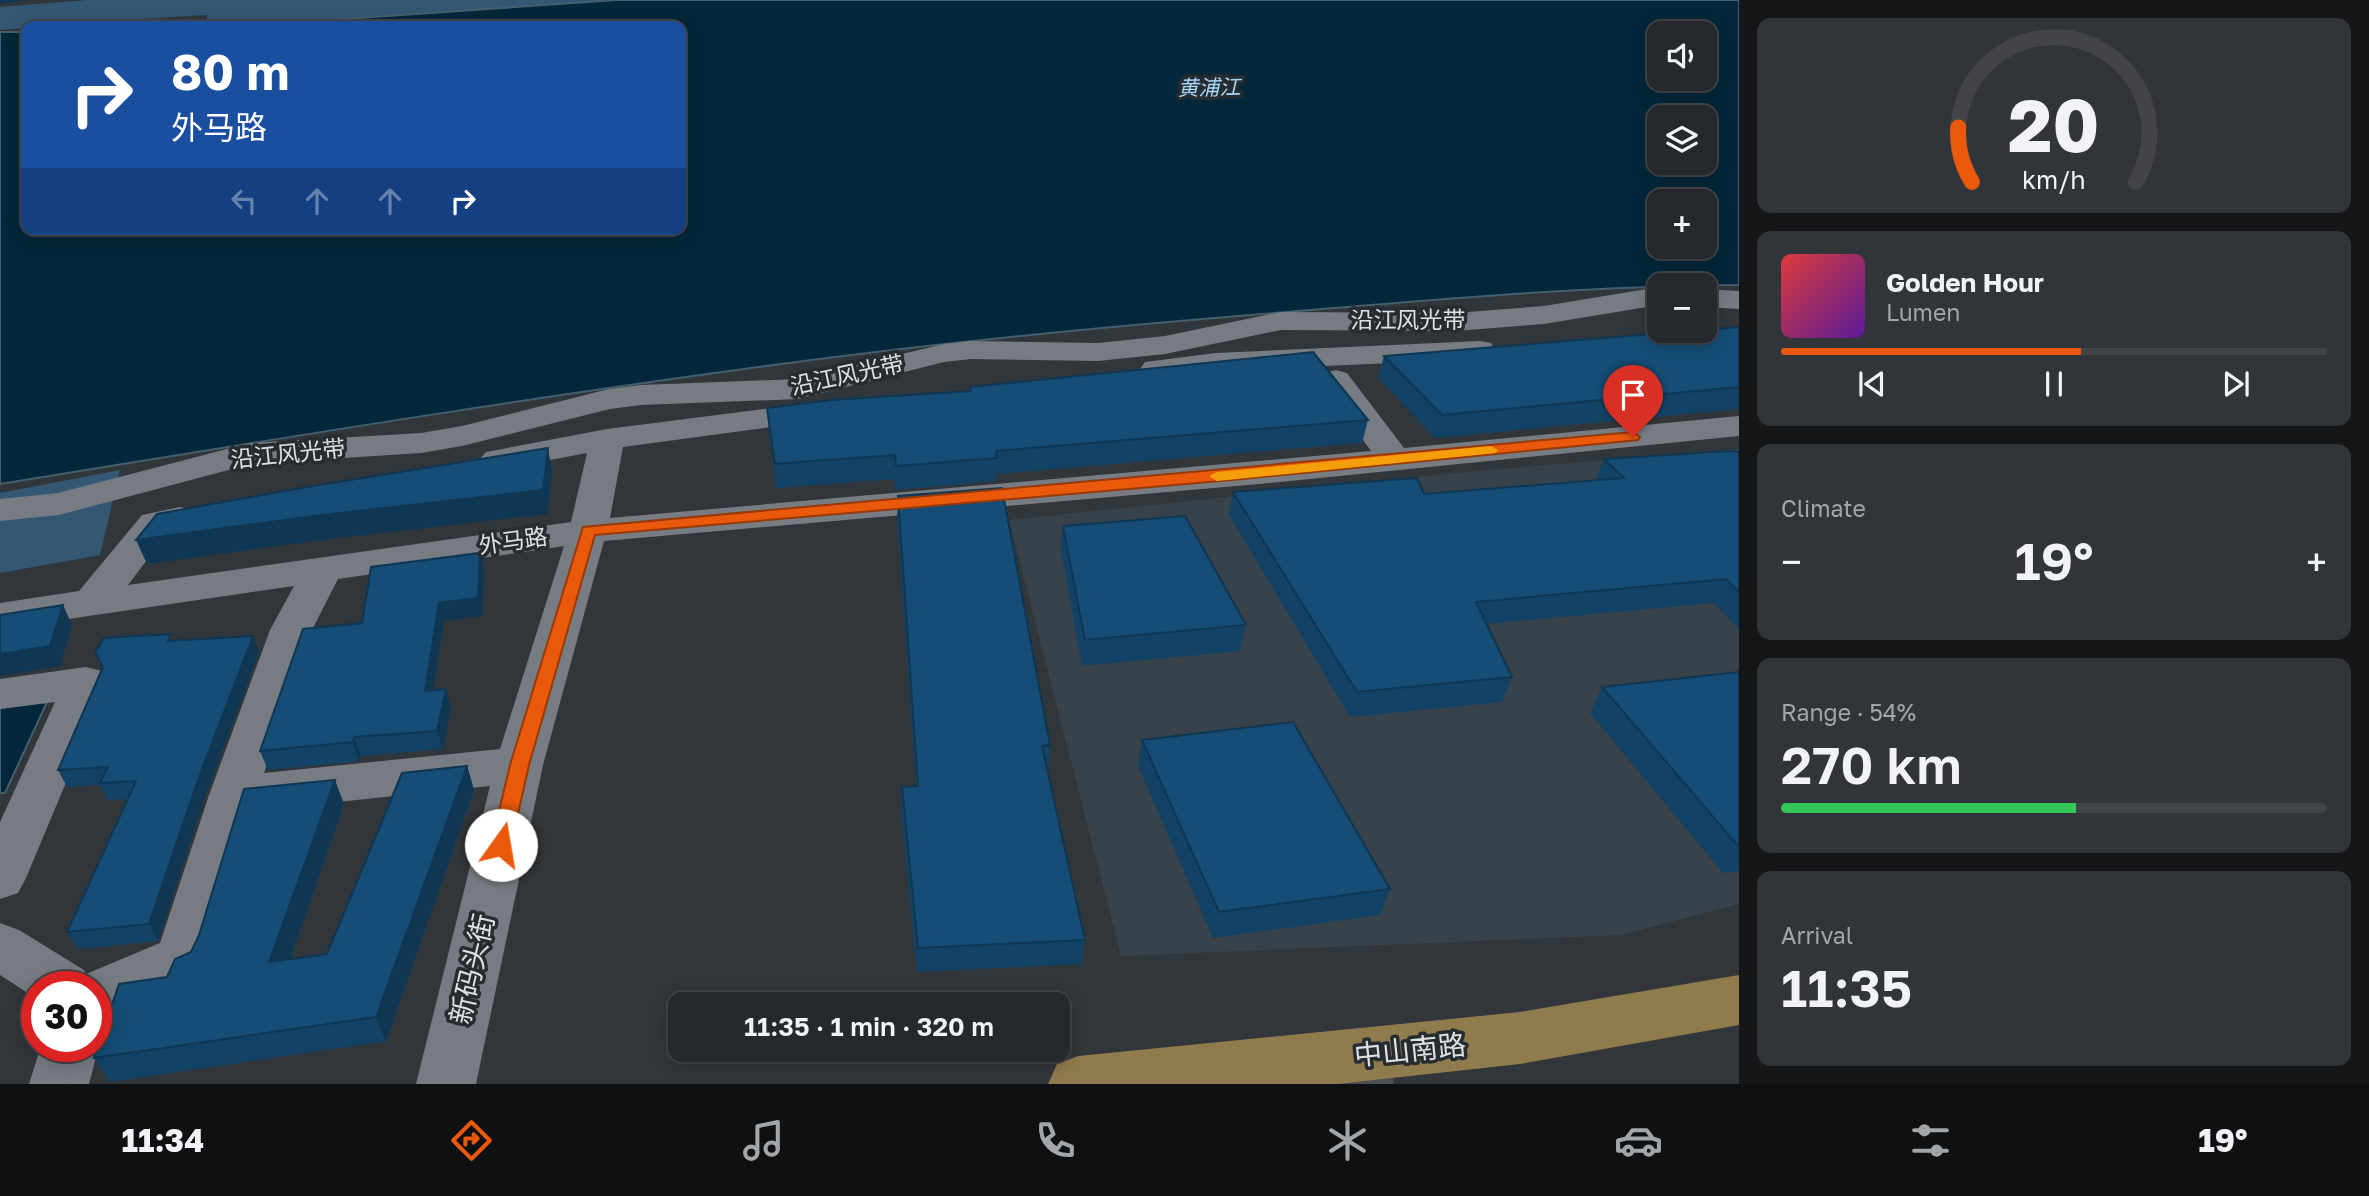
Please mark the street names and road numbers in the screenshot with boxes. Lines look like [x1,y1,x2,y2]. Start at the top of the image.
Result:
street label: 沿江风光带 [1351,305,1466,333]
street label: 沿江风光带 [788,348,906,400]
street label: 沿江风光带 [229,433,347,473]
street label: 外马路 [477,521,549,559]
street label: 新码头街 [443,911,500,1027]
street label: 中山南路 [1353,1027,1467,1072]

